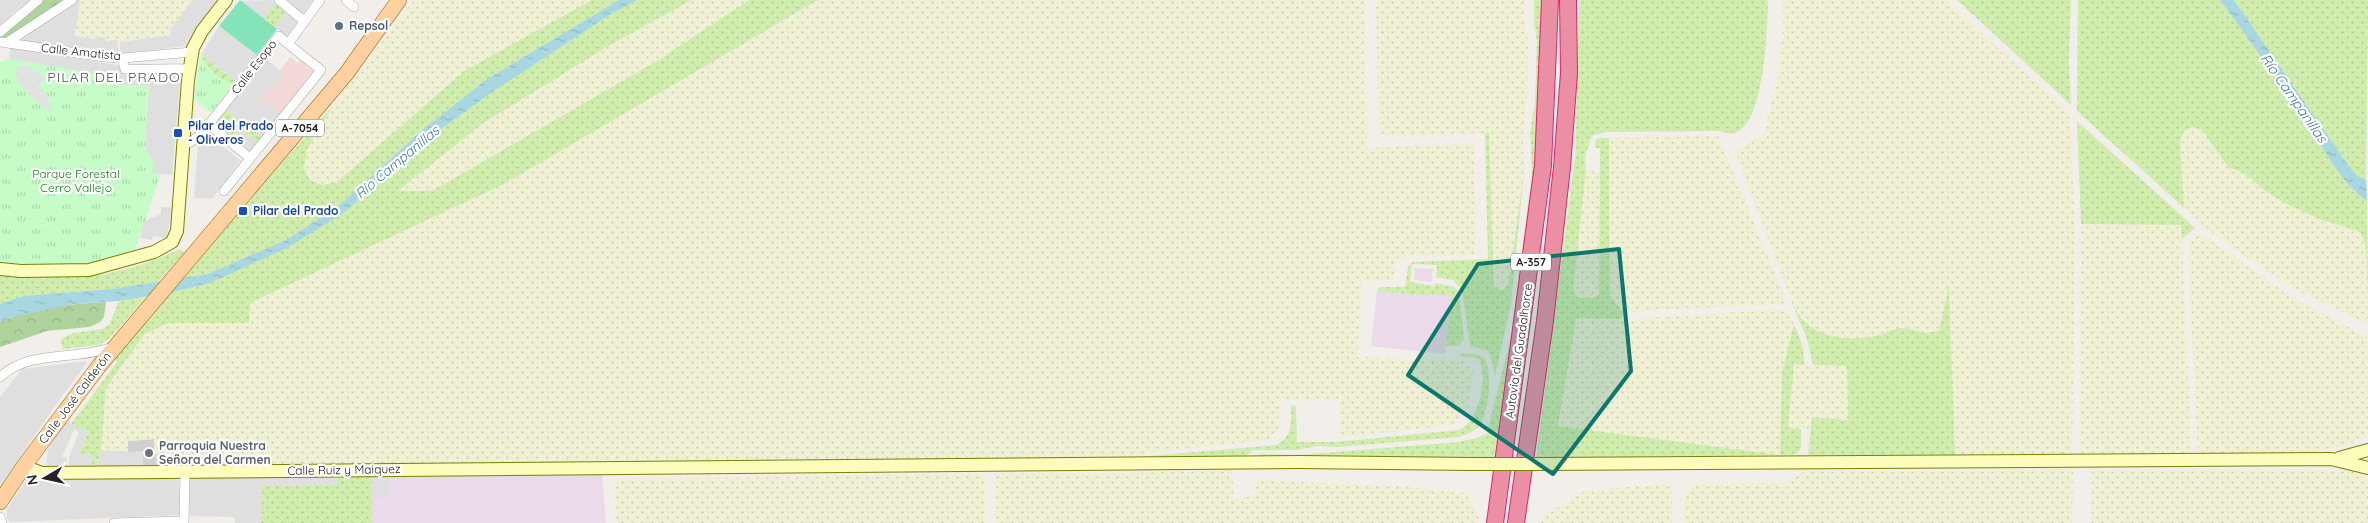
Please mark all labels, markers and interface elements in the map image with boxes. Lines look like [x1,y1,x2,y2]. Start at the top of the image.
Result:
place label: Repsol [349,18,388,33]
marker: Repsol [333,20,345,32]
street label: Calle Esopo [228,37,279,97]
street label: Calle Amatista [40,40,122,63]
water label: Río Campanillas [2257,50,2332,147]
district label: PILAR DEL PRADO [47,68,181,86]
place label: Pilar del Prado - Oliveros [188,118,274,147]
road number: A-7054 [276,120,324,136]
water label: Río Campanillas [351,121,444,203]
marker: Pilar del Prado - Oliveros [172,127,184,139]
park label: Parque Forestal Cerro Vallejo [32,166,120,195]
place label: Pilar del Prado [253,203,339,218]
marker: Pilar del Prado [237,205,249,217]
road number: A-357 [1511,253,1551,270]
street label: Autovía del Guadalhorce [1502,282,1535,420]
street label: Calle José Calderón [35,349,114,447]
place label: Parroquia Nuestra Señora del Carmen [159,438,271,467]
marker: Parroquia Nuestra Señora del Carmen [143,447,155,459]
north arrow [20,453,70,503]
street label: Calle Ruiz y Maiquez [287,461,401,478]
text: N [22,474,42,487]

